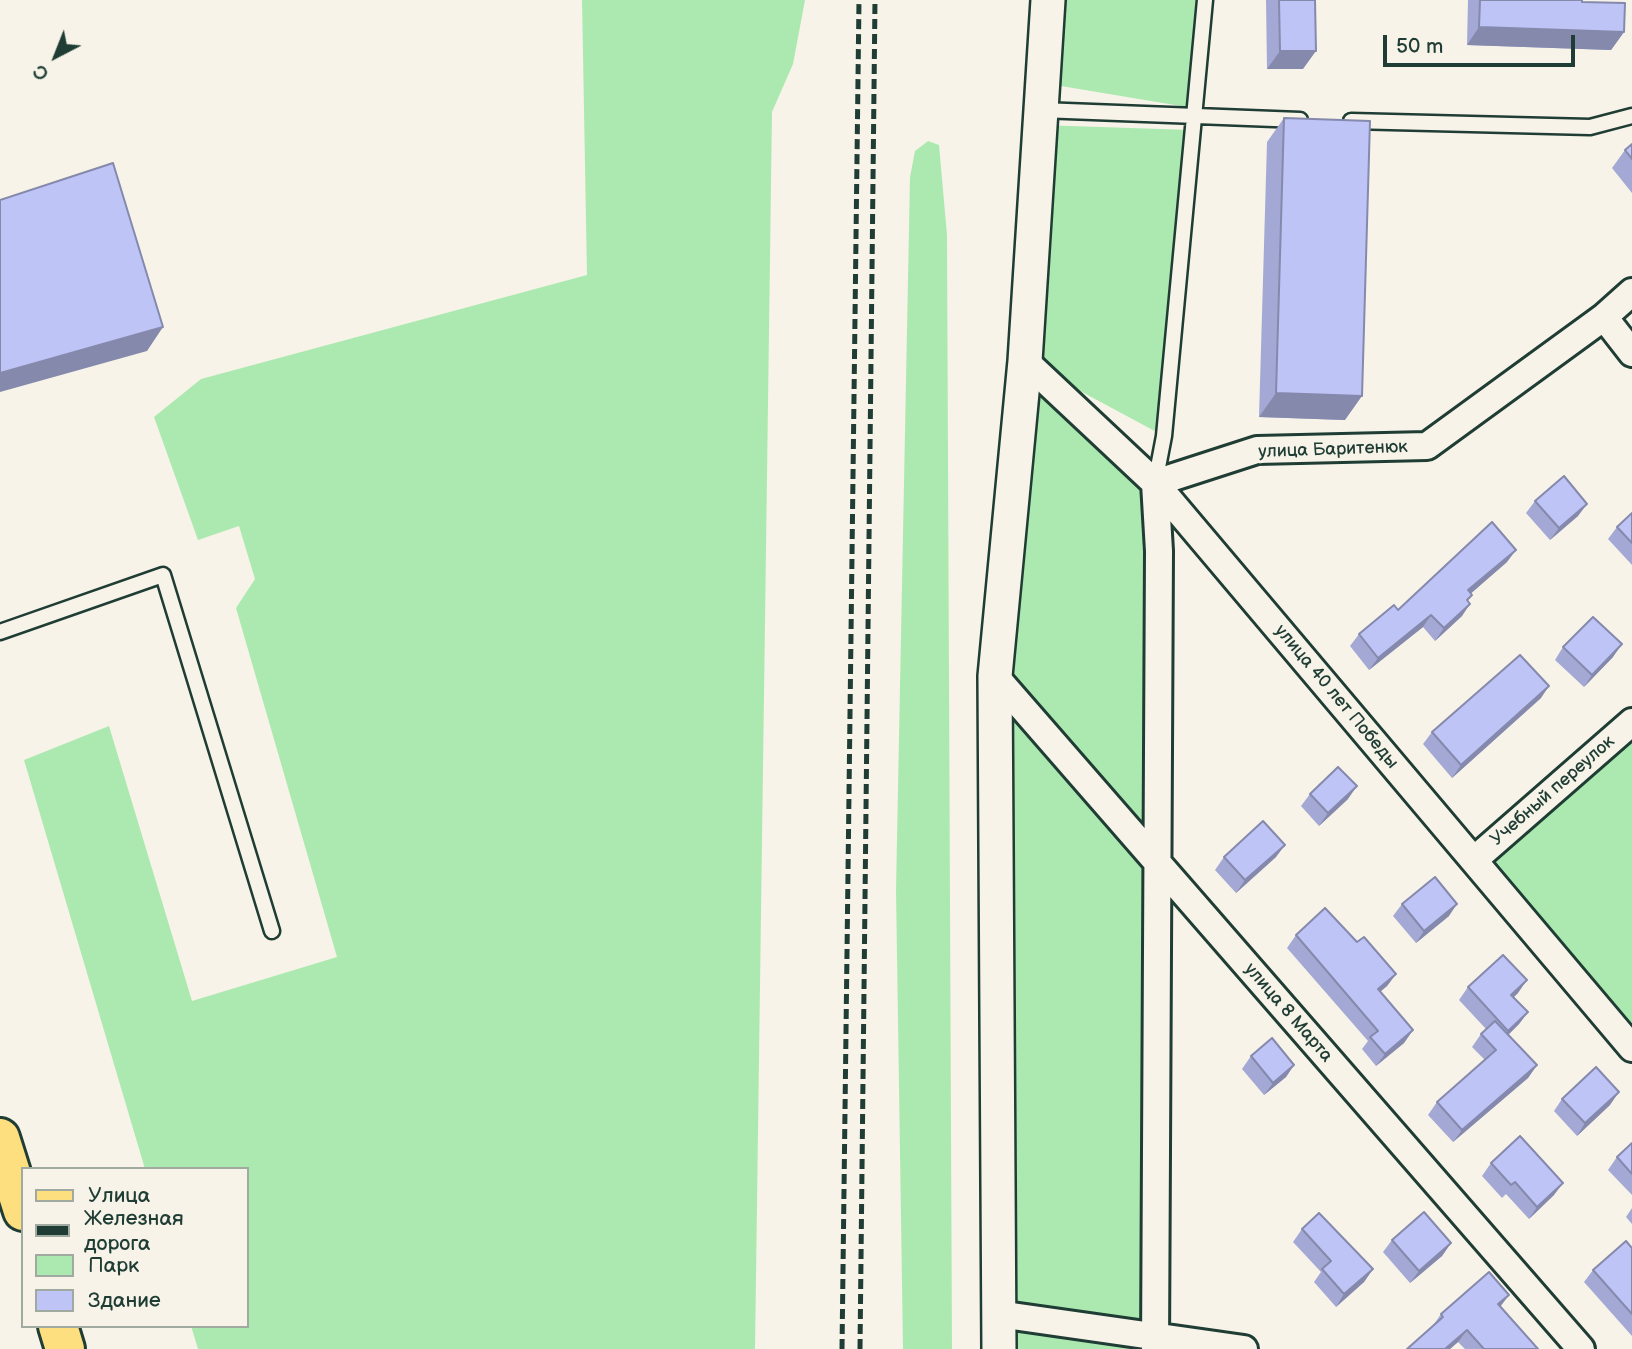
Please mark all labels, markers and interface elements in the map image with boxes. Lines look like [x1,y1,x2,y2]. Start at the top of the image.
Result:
north arrow [21,21,91,91]
scale bar [1387,21,1580,65]
text: 50 m [1396,34,1443,59]
text: С [29,59,54,85]
street label: улица Баритенюк [1258,437,1408,463]
street label: улица 40 лет Победы [1269,621,1403,773]
street label: Учебный переулок [1487,731,1619,851]
street label: улица 8 Марта [1239,959,1337,1067]
legend [21,1167,248,1328]
text: Улица [88,1183,150,1208]
text: Железная дорога [84,1206,184,1256]
text: Парк [88,1253,139,1278]
text: Здание [88,1288,161,1313]

